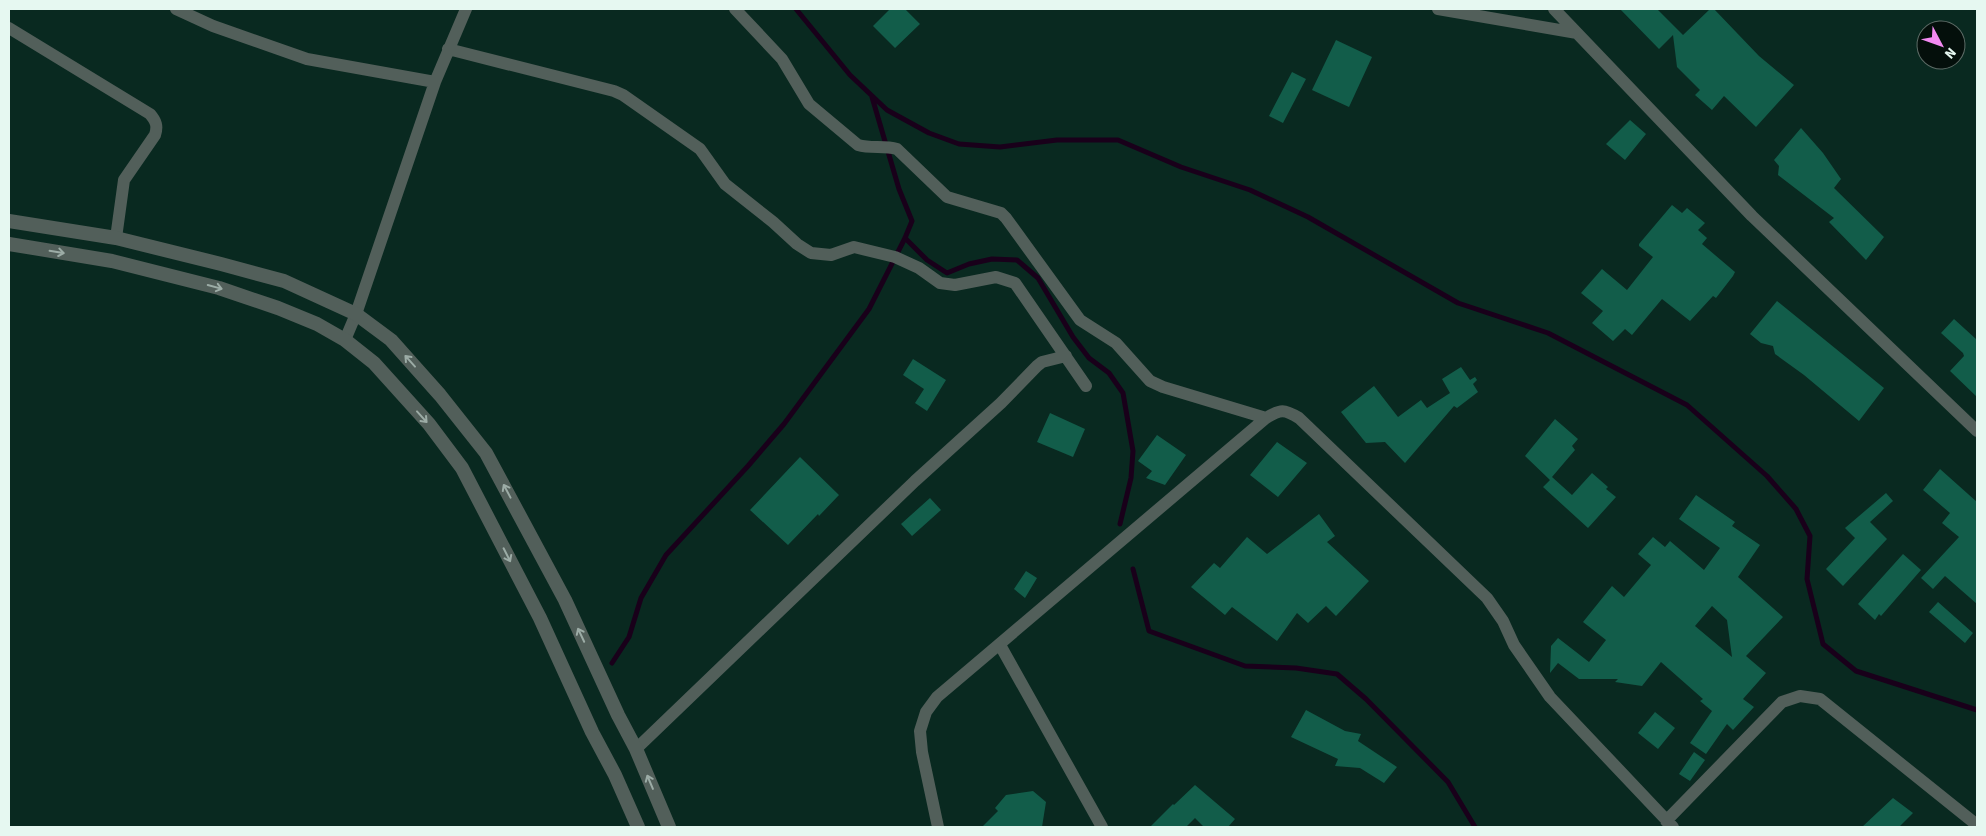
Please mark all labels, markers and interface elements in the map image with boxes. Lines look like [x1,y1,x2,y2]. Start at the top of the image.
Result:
north arrow [1916,20,1966,70]
text: N [1939,43,1961,63]
one-way arrow [48,248,64,258]
one-way arrow [207,283,223,293]
one-way arrow [404,355,416,368]
one-way arrow [417,411,428,424]
one-way arrow [501,484,511,499]
one-way arrow [503,547,512,562]
one-way arrow [576,628,586,643]
one-way arrow [645,775,654,790]

